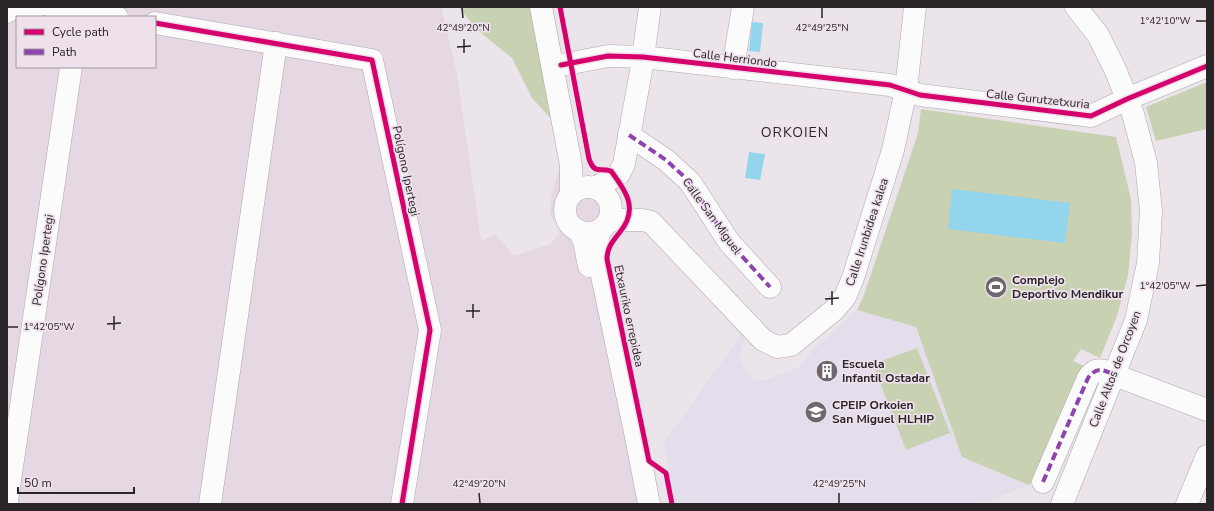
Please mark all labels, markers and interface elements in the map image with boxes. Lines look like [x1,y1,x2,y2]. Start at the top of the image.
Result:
text: 1°42'10"W [1140,14,1190,28]
legend [16,16,156,68]
text: 42°49'20"N [436,21,490,35]
text: 42°49'25"N [795,21,849,35]
text: Cycle path [52,24,109,40]
text: Path [52,44,77,60]
street label: Calle Herriondo [692,45,778,71]
street label: Calle Gurutzetxuria [985,86,1091,112]
district label: ORKOIEN [761,123,829,142]
street label: Polígono Ipertegi [389,124,423,218]
street label: Calle San Miguel [679,174,746,258]
street label: Calle Irunbidea kalea [842,176,892,288]
street label: Polígono Ipertegi [29,213,57,307]
street label: Etxauriko errepidea [610,263,648,369]
place label: Complejo Deportivo Mendikur [1012,272,1123,302]
sports icon: Complejo Deportivo Mendikur [983,274,1009,300]
text: 1°42'05"W [1140,279,1190,293]
street label: Calle Altos de Orcoyen [1085,308,1145,430]
text: 1°42'05"W [24,320,74,334]
place label: Escuela Infantil Ostadar [842,356,930,386]
building icon: Escuela Infantil Ostadar [814,358,840,384]
place label: CPEIP Orkoien San Miguel HLHIP [832,397,934,427]
school or university icon: CPEIP Orkoien San Miguel HLHIP [803,399,829,425]
scale bar [18,469,134,495]
text: 50 m [24,475,52,491]
text: 42°49'20"N [452,477,506,491]
text: 42°49'25"N [812,477,866,491]

